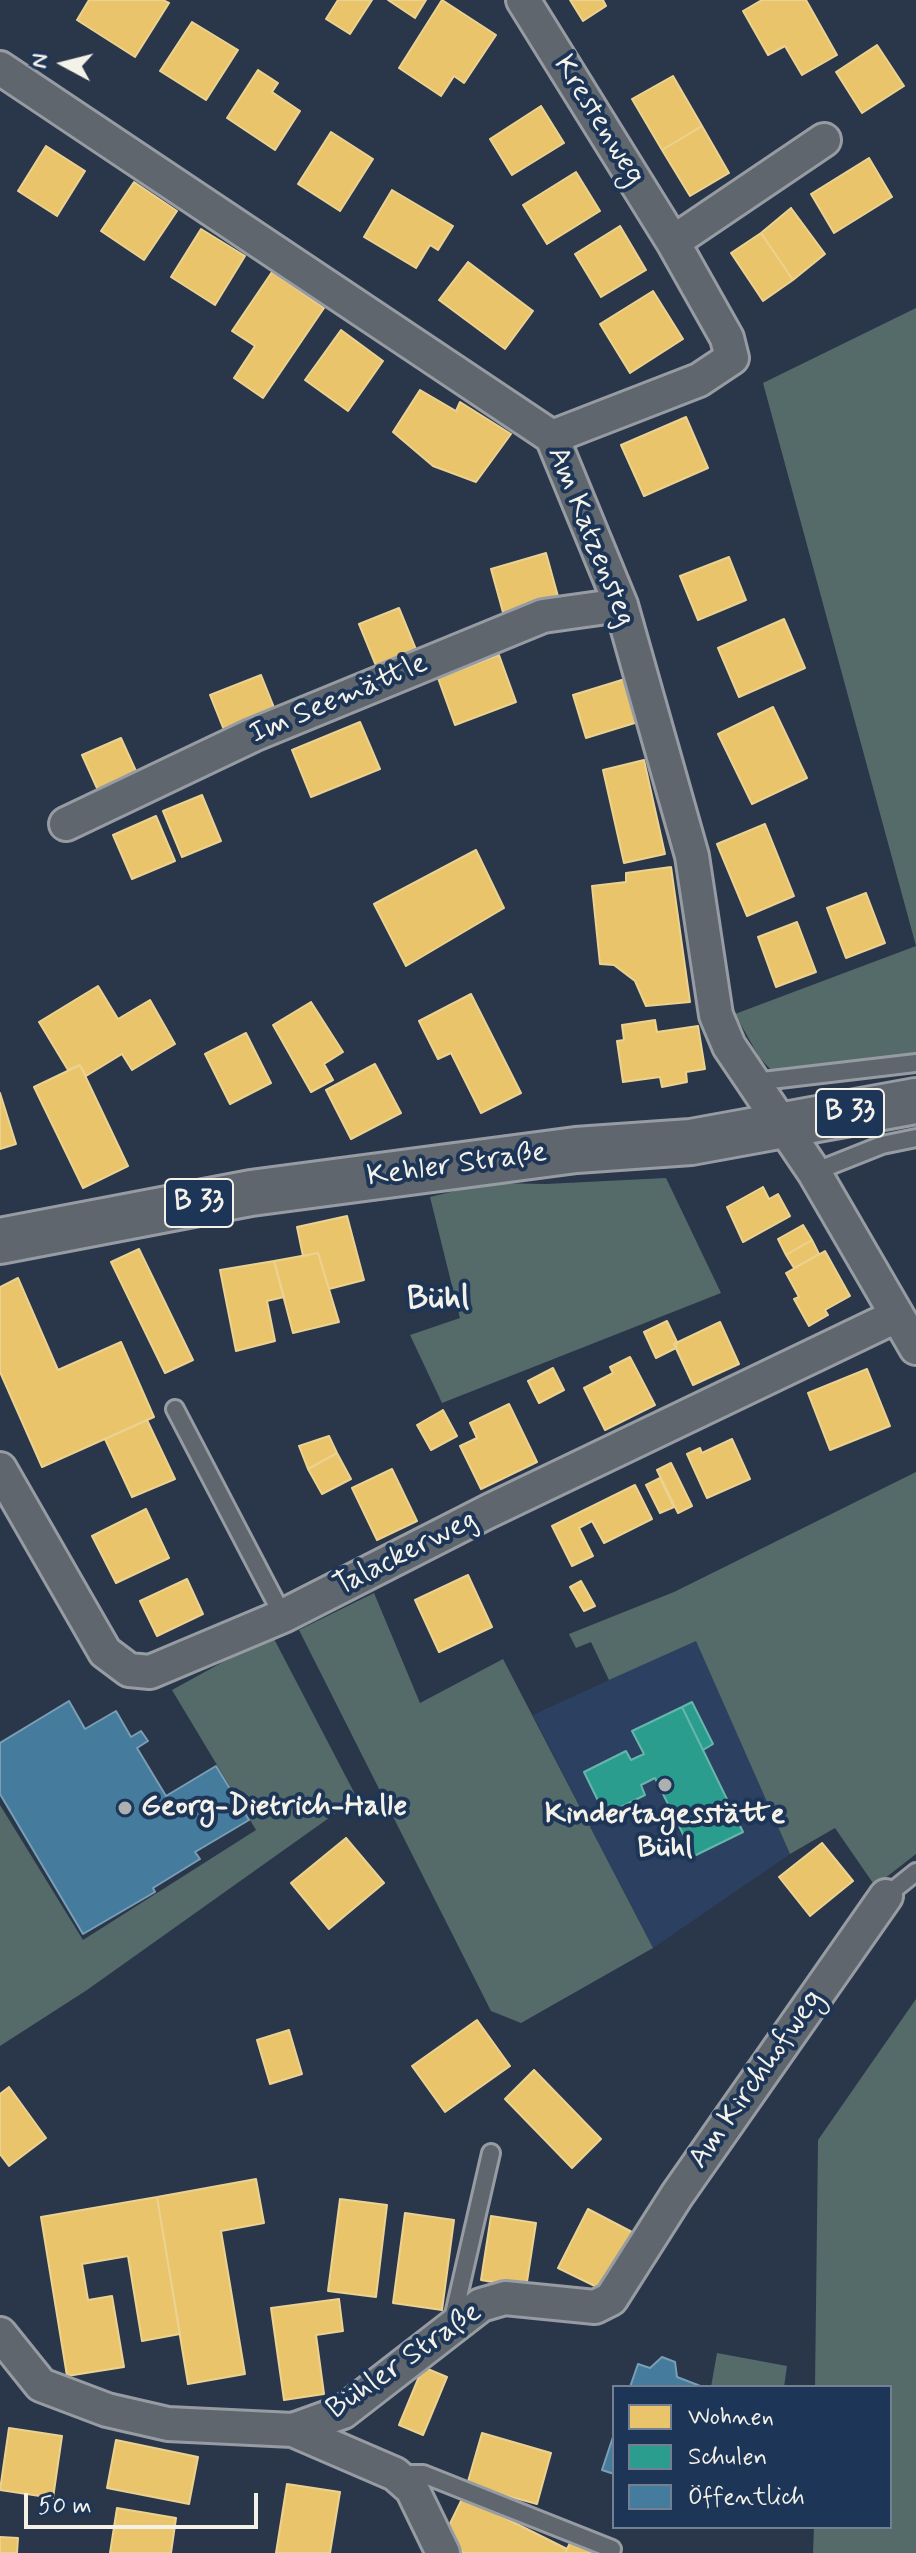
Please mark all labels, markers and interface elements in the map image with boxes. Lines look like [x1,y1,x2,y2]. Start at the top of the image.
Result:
north arrow [24,24,104,104]
street label: Krestenweg [544,50,652,192]
text: N [25,52,55,70]
street label: Am Katzensteg [538,442,642,632]
street label: Im Seemättle [245,646,433,754]
road number: B 33 [816,1089,884,1137]
street label: Kehler Straße [365,1136,549,1196]
road number: B 33 [165,1179,233,1227]
district label: Bühl [407,1281,469,1321]
street label: Talackerweg [329,1503,483,1605]
marker: Kindertagesstätte Bühl [656,1776,674,1794]
place label: Georg-Dietrich-Halle [141,1790,407,1826]
place label: Kindertagesstätte Bühl [545,1798,785,1868]
marker: Georg-Dietrich-Halle [116,1799,134,1817]
street label: Am Kirchhofweg [682,1983,832,2177]
street label: Bühler Straße [321,2295,489,2429]
legend [612,2385,892,2529]
text: Wohnen [688,2402,774,2433]
text: Schulen [688,2442,767,2473]
scale bar [28,2477,262,2527]
text: Öffentlich [688,2482,805,2513]
text: 50 m [38,2491,92,2522]

